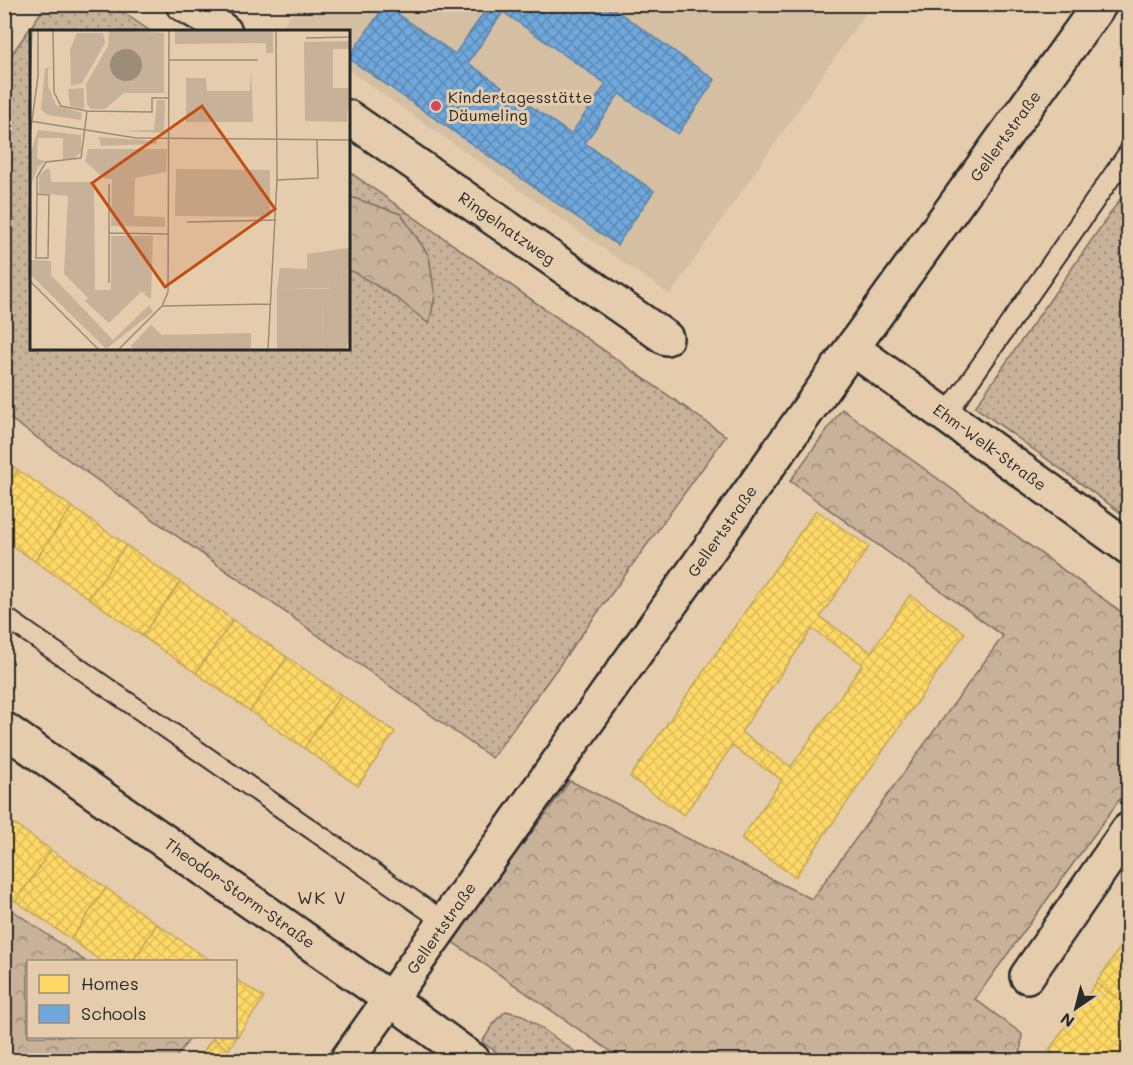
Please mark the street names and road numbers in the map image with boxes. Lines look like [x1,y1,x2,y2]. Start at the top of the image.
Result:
street label: Gellertstraße [964,86,1045,185]
street label: Ringelnatzweg [455,186,560,269]
street label: Ehm-Welk-Straße [930,398,1051,495]
street label: Gellertstraße [682,481,761,581]
street label: Theodor-Storm-Straße [161,833,320,953]
street label: Gellertstraße [401,878,480,978]

